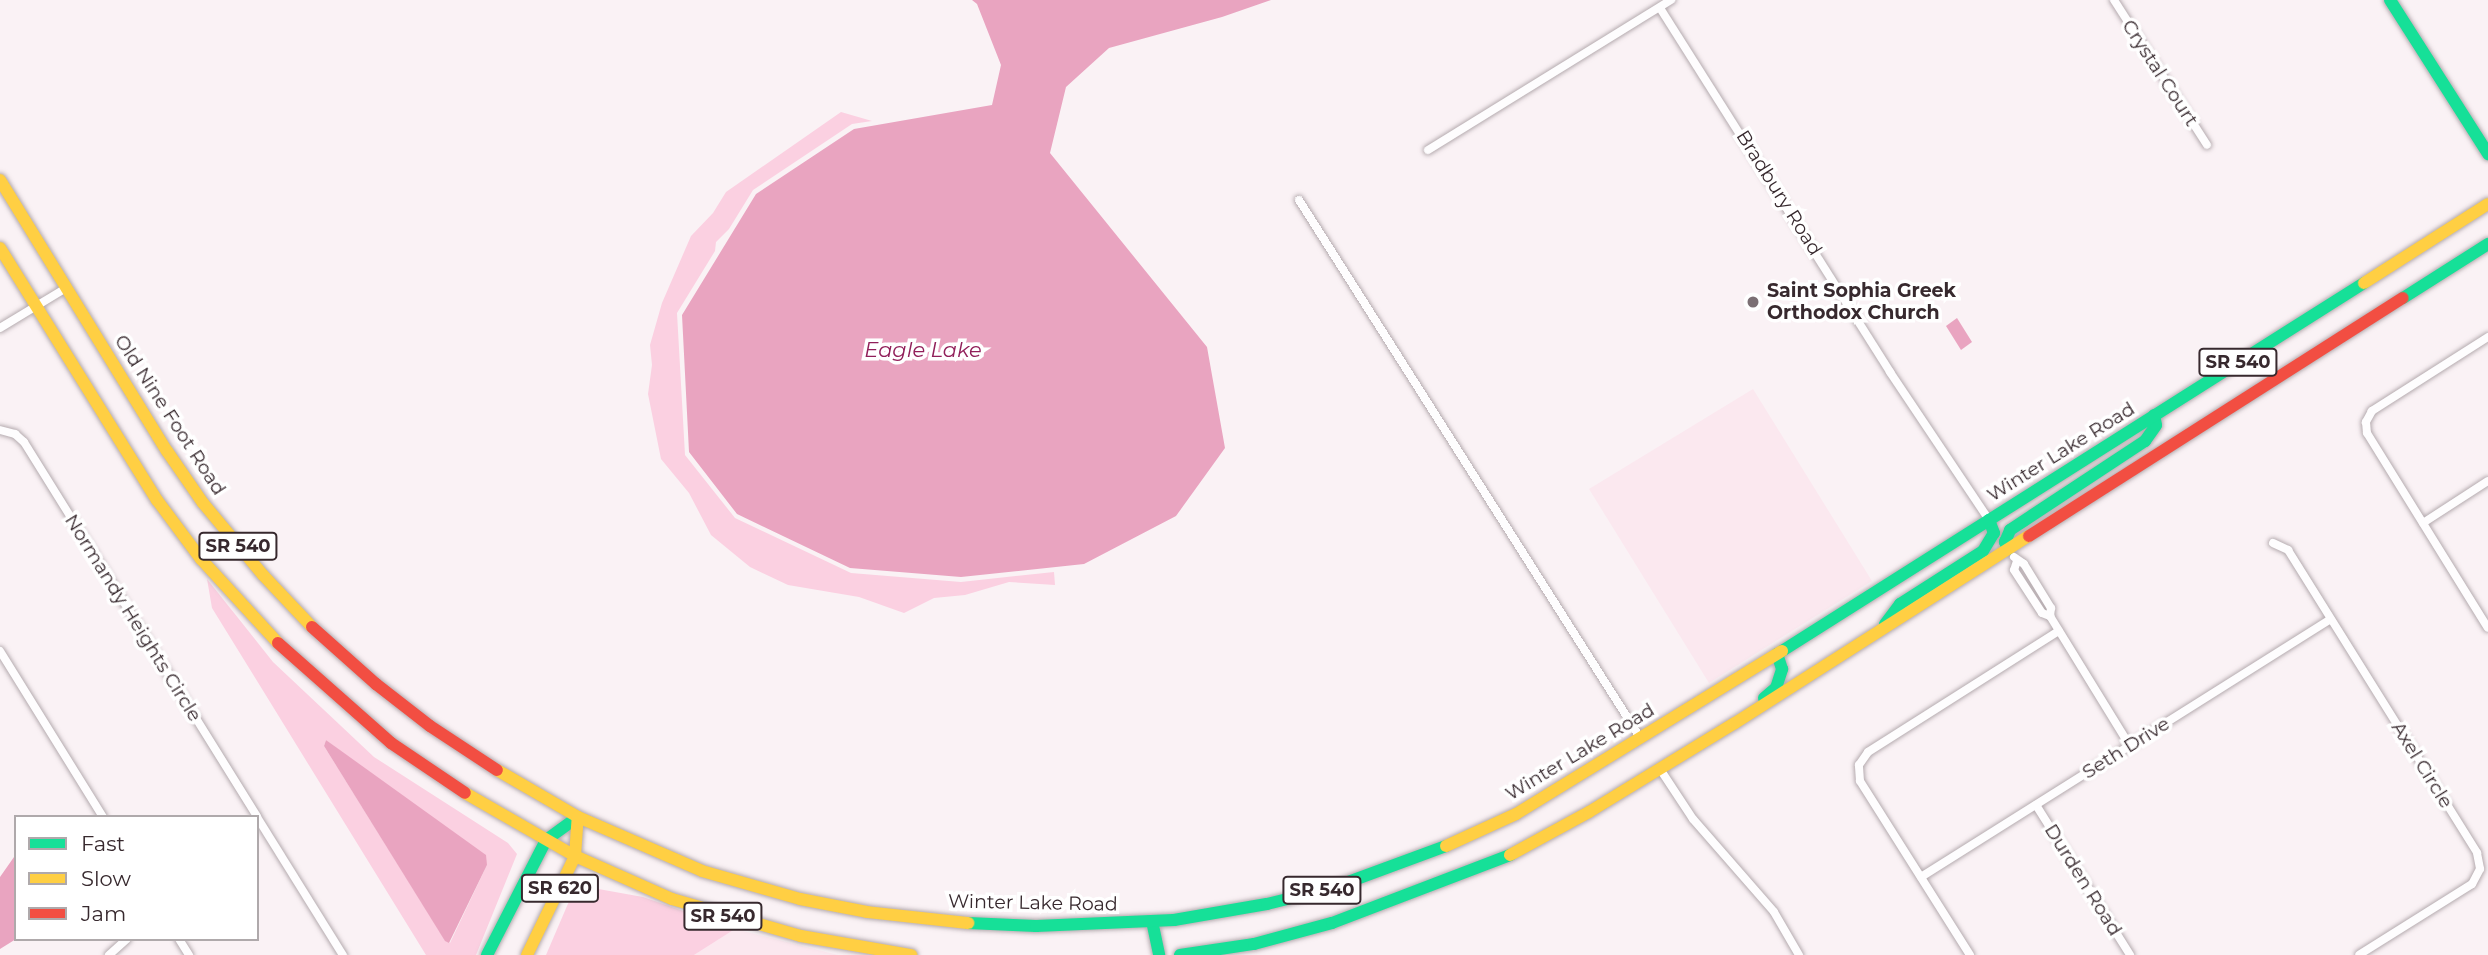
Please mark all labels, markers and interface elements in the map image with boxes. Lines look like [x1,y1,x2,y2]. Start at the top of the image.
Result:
street label: Crystal Court [2117,15,2203,131]
street label: Bradbury Road [1731,126,1827,260]
place label: Saint Sophia Greek Orthodox Church [1767,280,1956,324]
marker: Saint Sophia Greek Orthodox Church [1745,294,1761,310]
street label: Old Nine Foot Road [110,331,230,499]
water label: Eagle Lake [864,337,982,363]
road number: SR 540 [2198,348,2278,376]
street label: Winter Lake Road [1983,397,2139,507]
street label: Normandy Heights Circle [60,510,206,726]
road number: SR 540 [198,532,278,560]
street label: Winter Lake Road [1501,699,1659,805]
street label: Seth Drive [2078,712,2174,784]
street label: Axel Circle [2387,718,2457,812]
legend [14,815,259,941]
street label: Durden Road [2039,820,2127,940]
text: Fast [81,831,125,856]
text: Slow [81,866,131,891]
road number: SR 620 [520,874,600,903]
road number: SR 540 [1282,876,1362,904]
street label: Winter Lake Road [948,890,1118,916]
text: Jam [81,901,126,926]
road number: SR 540 [683,902,763,931]

